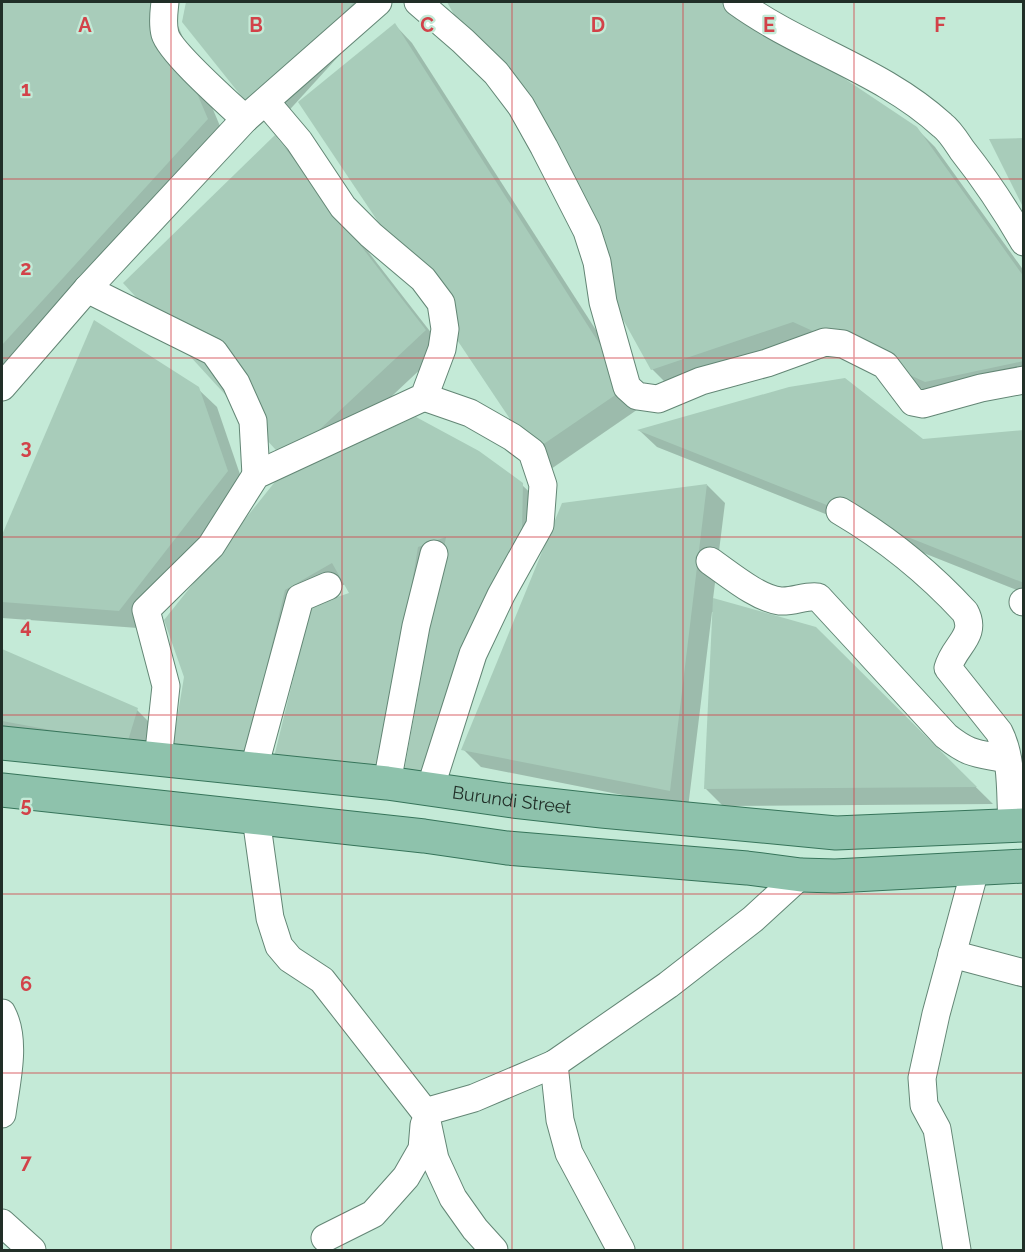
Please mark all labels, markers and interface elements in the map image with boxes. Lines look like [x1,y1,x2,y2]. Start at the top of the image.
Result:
text: A [78,13,92,37]
text: B [249,13,263,37]
text: C [420,13,434,37]
text: D [591,13,605,37]
text: E [763,13,775,37]
text: F [934,13,946,37]
text: 1 [21,77,31,101]
text: 2 [20,256,32,280]
text: 3 [20,435,32,459]
text: 4 [20,614,32,638]
street label: Burundi Street [451,781,572,817]
text: 5 [20,793,32,817]
text: 6 [20,972,32,996]
text: 7 [20,1150,32,1174]

